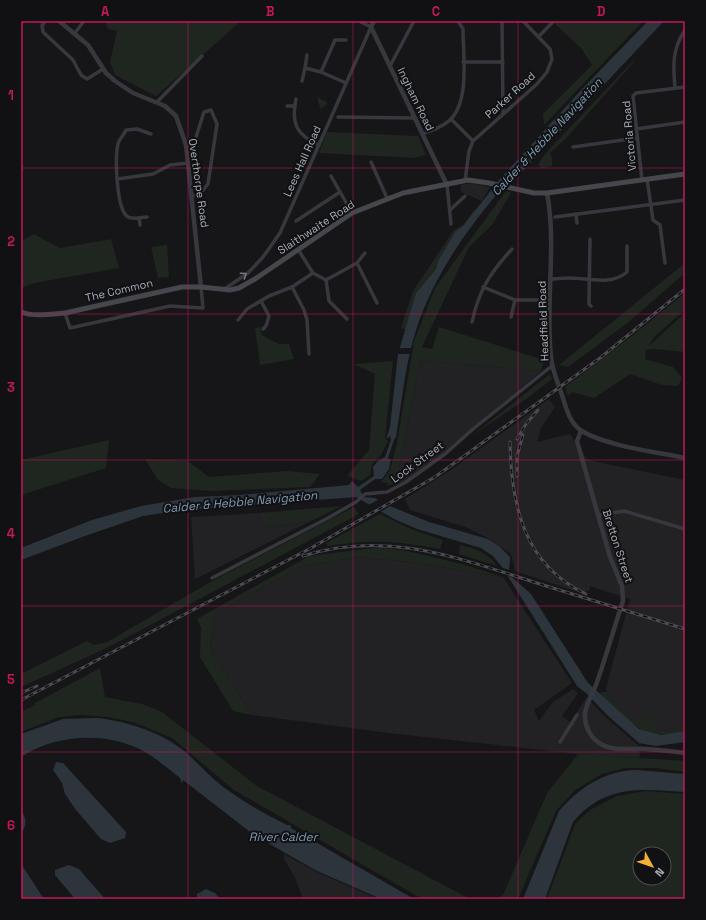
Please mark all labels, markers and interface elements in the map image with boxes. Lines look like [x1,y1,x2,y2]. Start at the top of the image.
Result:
text: A [101,3,110,20]
text: B [266,3,275,20]
text: C [432,3,440,20]
text: D [597,3,606,20]
street label: Ingham Road [395,65,437,133]
street label: Parker Road [482,69,538,121]
water label: Calder & Hebble Navigation [488,74,606,199]
text: 1 [8,87,14,104]
street label: Victoria Road [619,100,639,172]
street label: Lees Hall Road [280,123,324,199]
street label: Overthorpe Road [186,138,212,228]
street label: Slaithwaite Road [275,197,357,257]
text: 2 [7,233,15,250]
one-way arrow [240,272,247,280]
street label: The Common [84,275,154,305]
street label: Headfield Road [535,281,551,361]
text: 3 [7,379,15,396]
street label: Lock Street [388,438,446,486]
water label: Calder & Hebble Navigation [162,487,319,517]
street label: Bretton Street [600,508,636,584]
text: 4 [7,525,15,542]
text: 5 [7,671,15,688]
text: 6 [7,817,15,834]
water label: River Calder [249,829,319,845]
north arrow [632,846,672,886]
text: N [652,865,667,880]

